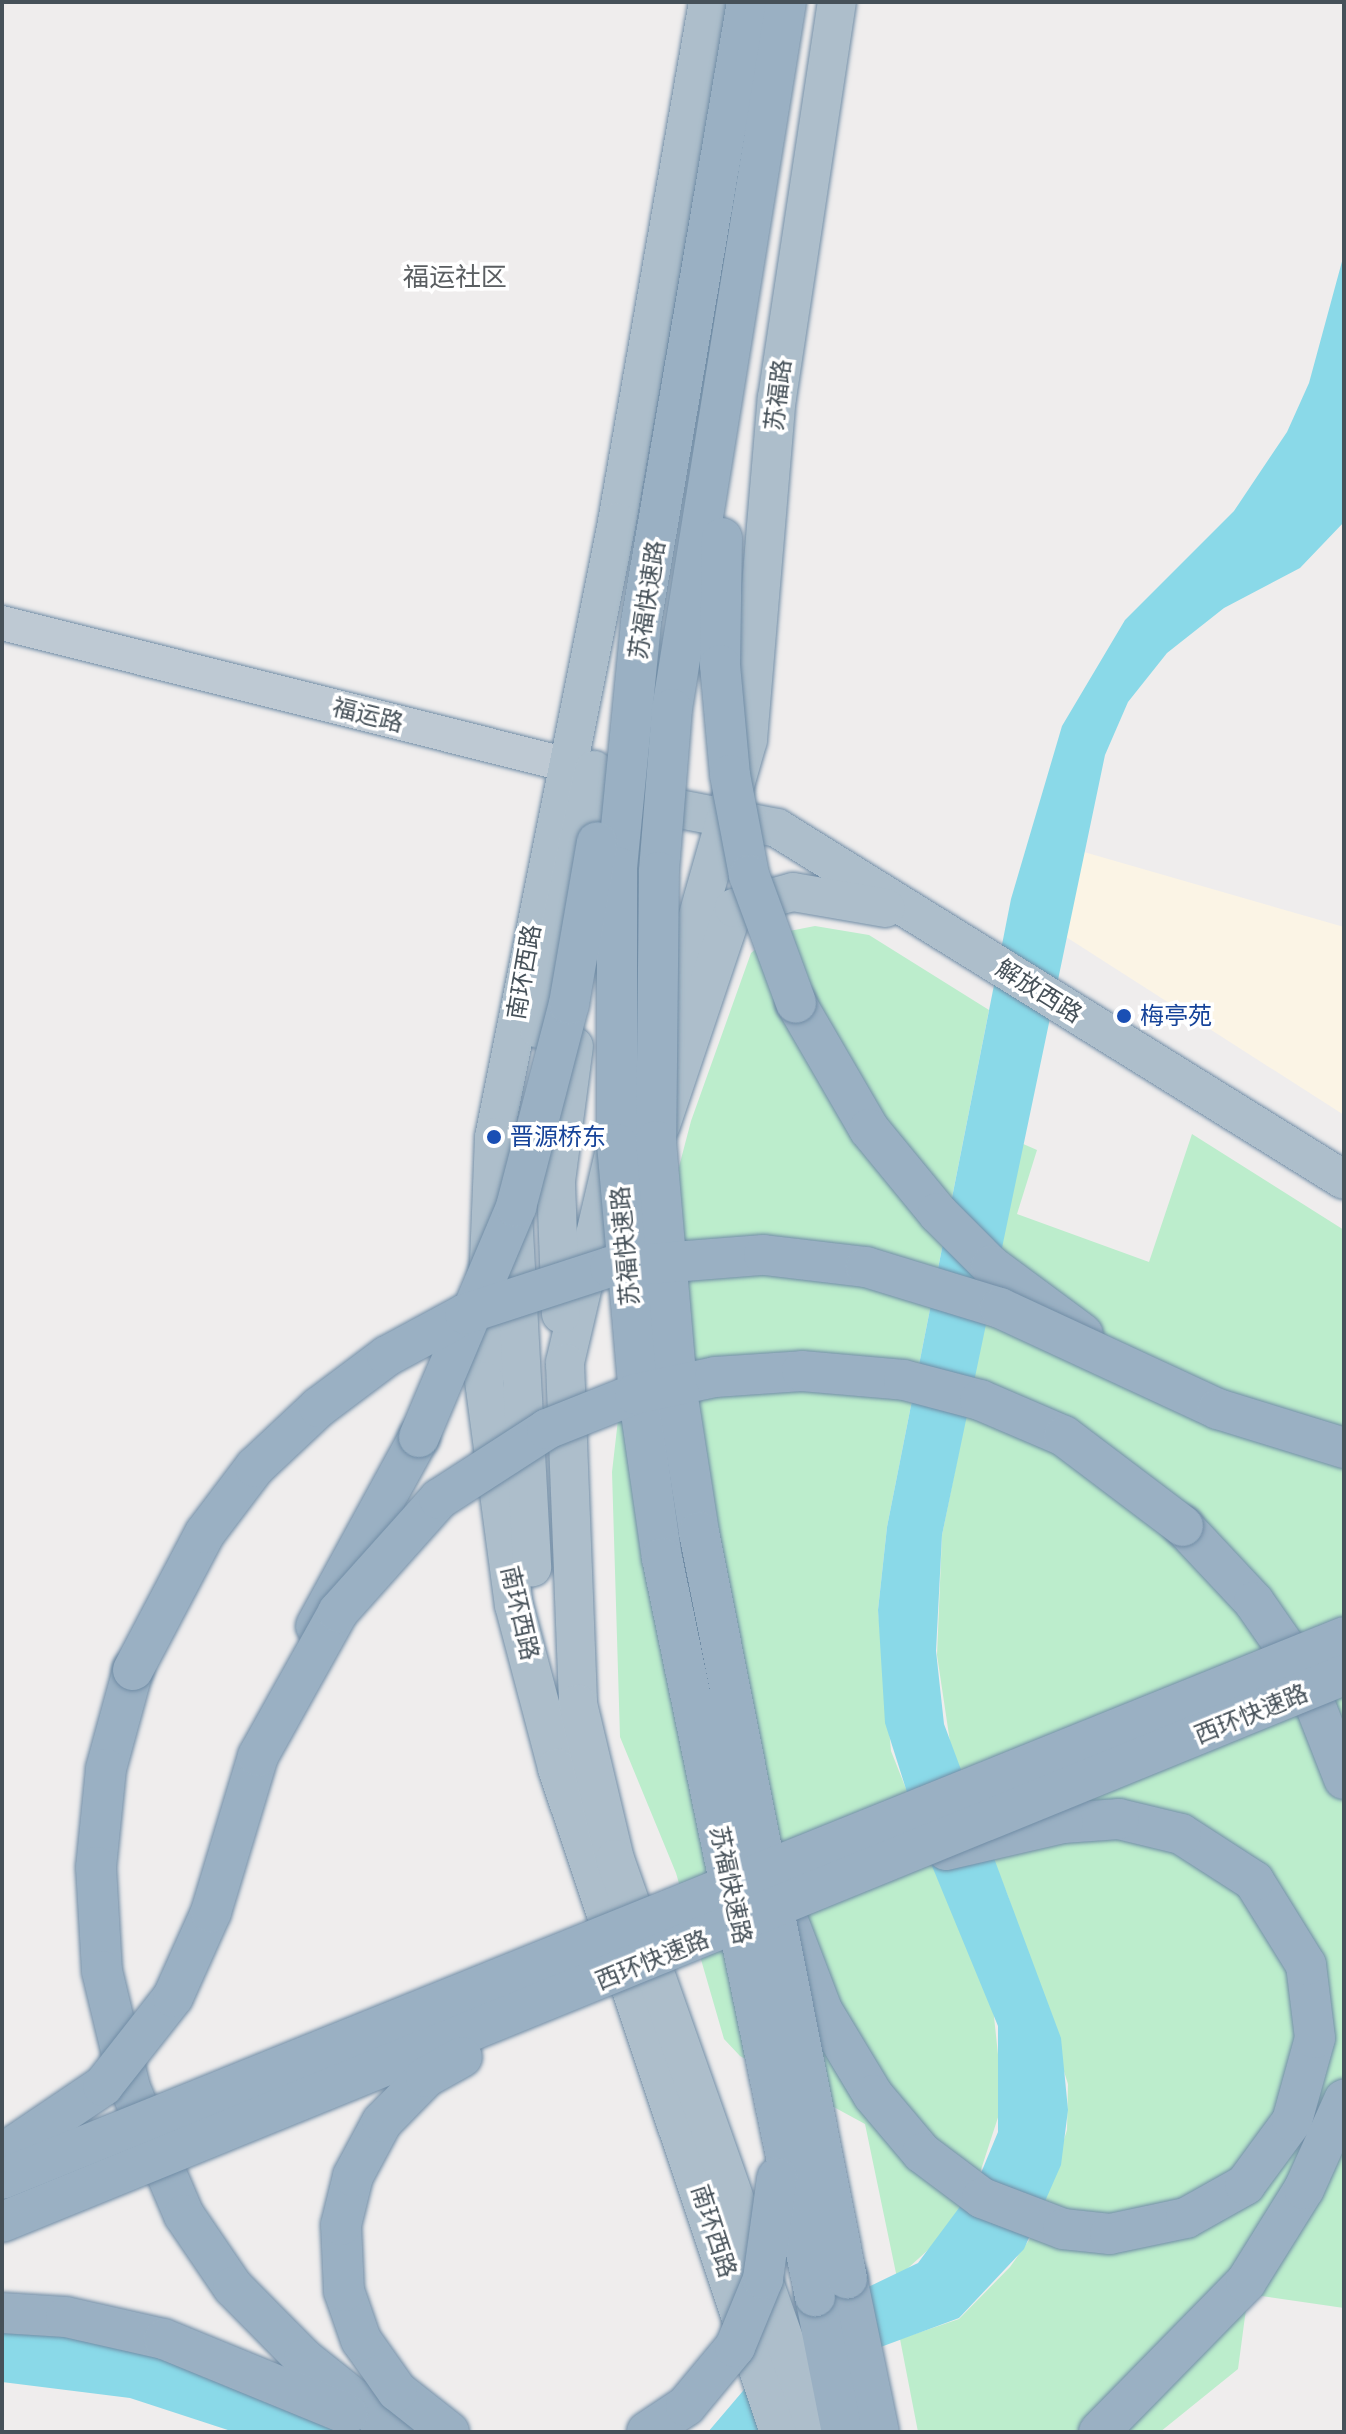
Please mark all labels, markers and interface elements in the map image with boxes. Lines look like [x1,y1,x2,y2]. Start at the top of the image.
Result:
district label: 福运社区 [403,261,507,293]
street label: 苏福路 [759,358,797,432]
street label: 苏福快速路 [623,538,671,662]
street label: 福运路 [330,692,406,738]
street label: 南环西路 [501,922,547,1022]
street label: 解放西路 [991,953,1087,1029]
place label: 梅亭苑 [1140,1002,1212,1030]
marker: 梅亭苑 [1115,1007,1133,1025]
place label: 晋源桥东 [510,1123,606,1151]
marker: 晋源桥东 [485,1128,503,1146]
street label: 苏福快速路 [605,1185,645,1307]
street label: 南环西路 [495,1563,545,1663]
street label: 西环快速路 [1190,1678,1312,1750]
street label: 苏福快速路 [704,1823,758,1947]
street label: 西环快速路 [591,1924,713,1996]
street label: 南环西路 [685,2181,743,2281]

